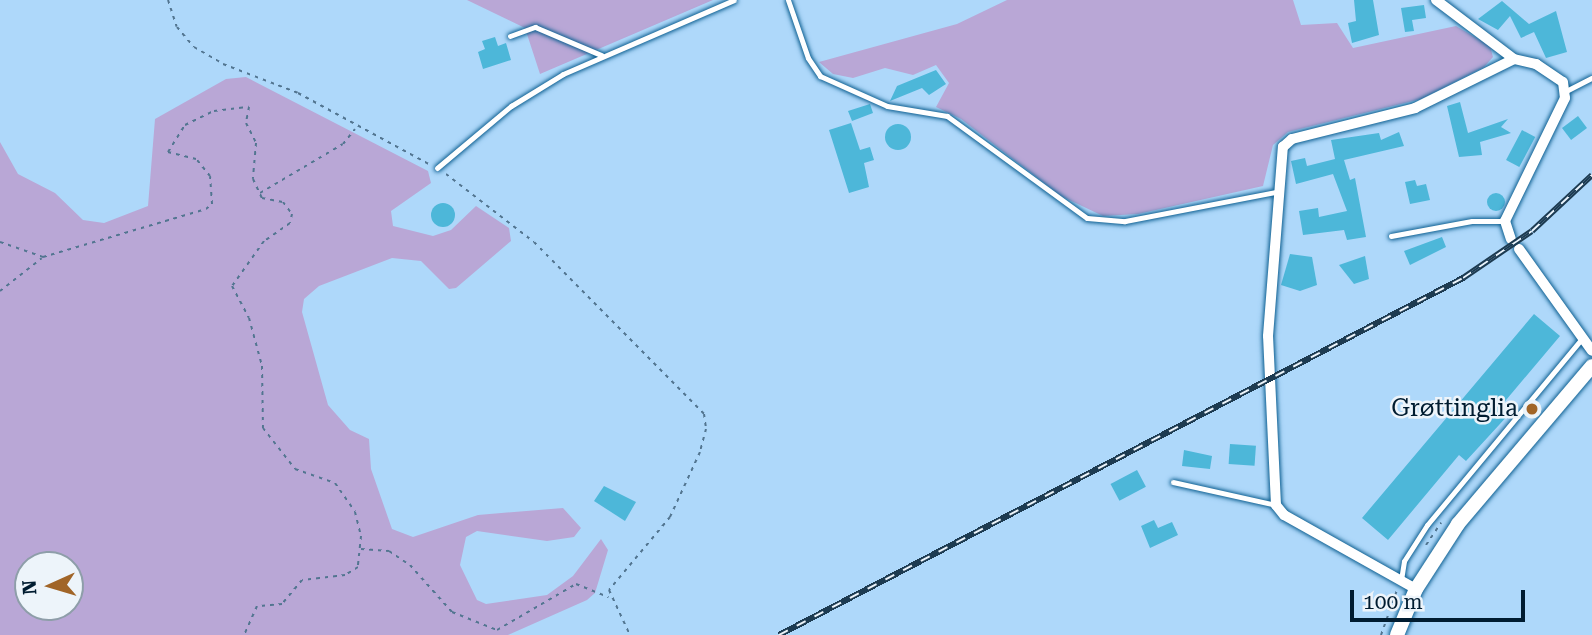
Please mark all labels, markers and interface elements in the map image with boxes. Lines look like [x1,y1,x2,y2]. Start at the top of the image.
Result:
place label: Grøttinglia [1391,395,1518,423]
marker: Grøttinglia [1524,401,1540,417]
north arrow [14,551,84,621]
scale bar [1354,576,1529,620]
text: N [18,579,42,595]
text: 100 m [1363,590,1423,614]

